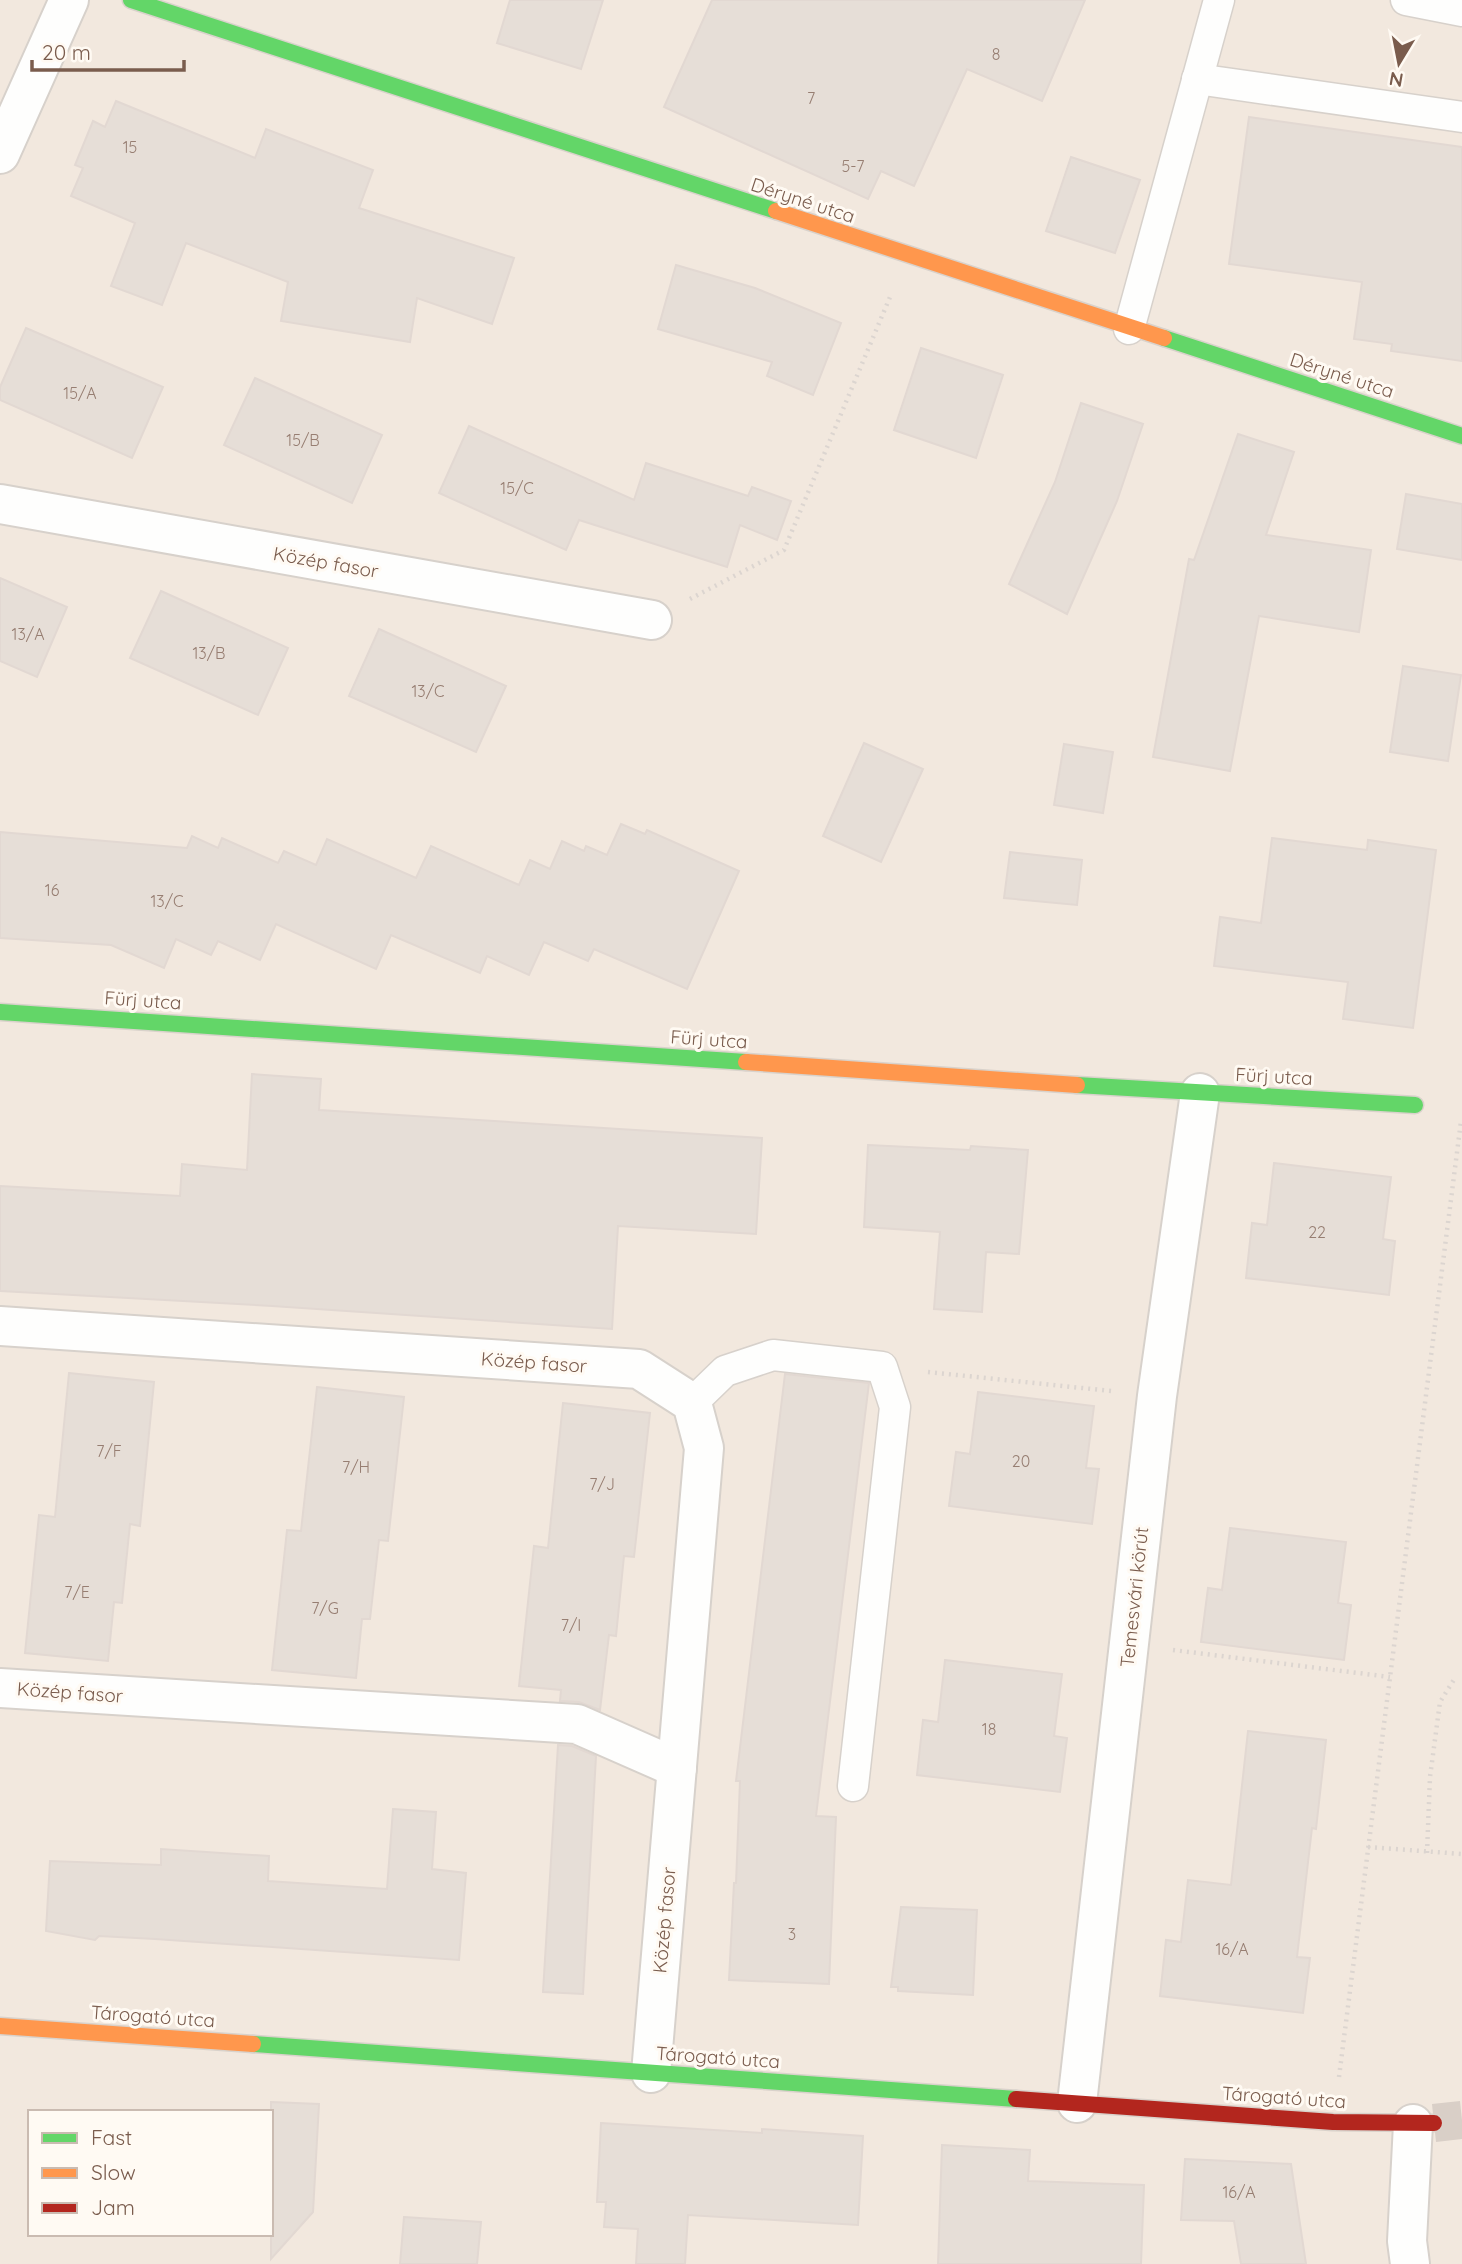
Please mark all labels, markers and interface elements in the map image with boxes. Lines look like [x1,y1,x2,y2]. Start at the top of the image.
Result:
scale bar [32,28,184,72]
north arrow [1364,28,1434,98]
text: 20 m [42,39,91,65]
house number: 8 [992,44,1000,64]
text: N [1387,67,1405,93]
house number: 7 [807,88,815,108]
house number: 15 [123,137,137,157]
house number: 5-7 [841,156,865,176]
street label: Déryné utca [748,172,858,228]
street label: Déryné utca [1287,347,1397,403]
house number: 15/A [63,383,97,403]
house number: 15/B [286,430,320,450]
house number: 15/C [500,478,534,498]
street label: Közép fasor [271,541,381,583]
house number: 13/A [11,624,45,644]
house number: 13/B [192,643,226,663]
house number: 13/C [411,681,445,701]
house number: 16 [45,880,60,900]
house number: 13/C [150,891,184,911]
street label: Fürj utca [104,985,182,1015]
street label: Fürj utca [670,1024,748,1054]
street label: Fürj utca [1235,1062,1313,1090]
house number: 22 [1308,1222,1326,1242]
street label: Közép fasor [480,1346,589,1378]
house number: 7/F [96,1441,122,1461]
house number: 20 [1012,1451,1030,1471]
house number: 7/H [342,1457,370,1477]
house number: 7/J [589,1474,615,1494]
street label: Temesvári körút [1115,1526,1153,1668]
house number: 7/E [64,1582,90,1602]
house number: 7/G [311,1598,339,1618]
house number: 7/I [561,1615,581,1635]
street label: Közép fasor [16,1676,125,1708]
house number: 18 [982,1719,996,1739]
street label: Közép fasor [647,1865,681,1974]
house number: 3 [788,1924,796,1944]
house number: 16/A [1215,1939,1249,1959]
street label: Tárogató utca [90,2000,216,2032]
street label: Tárogató utca [655,2041,781,2073]
street label: Tárogató utca [1221,2081,1347,2113]
legend [28,2110,273,2236]
text: Fast [91,2124,132,2150]
text: Slow [91,2159,136,2185]
house number: 16/A [1222,2182,1256,2202]
text: Jam [91,2194,135,2220]

